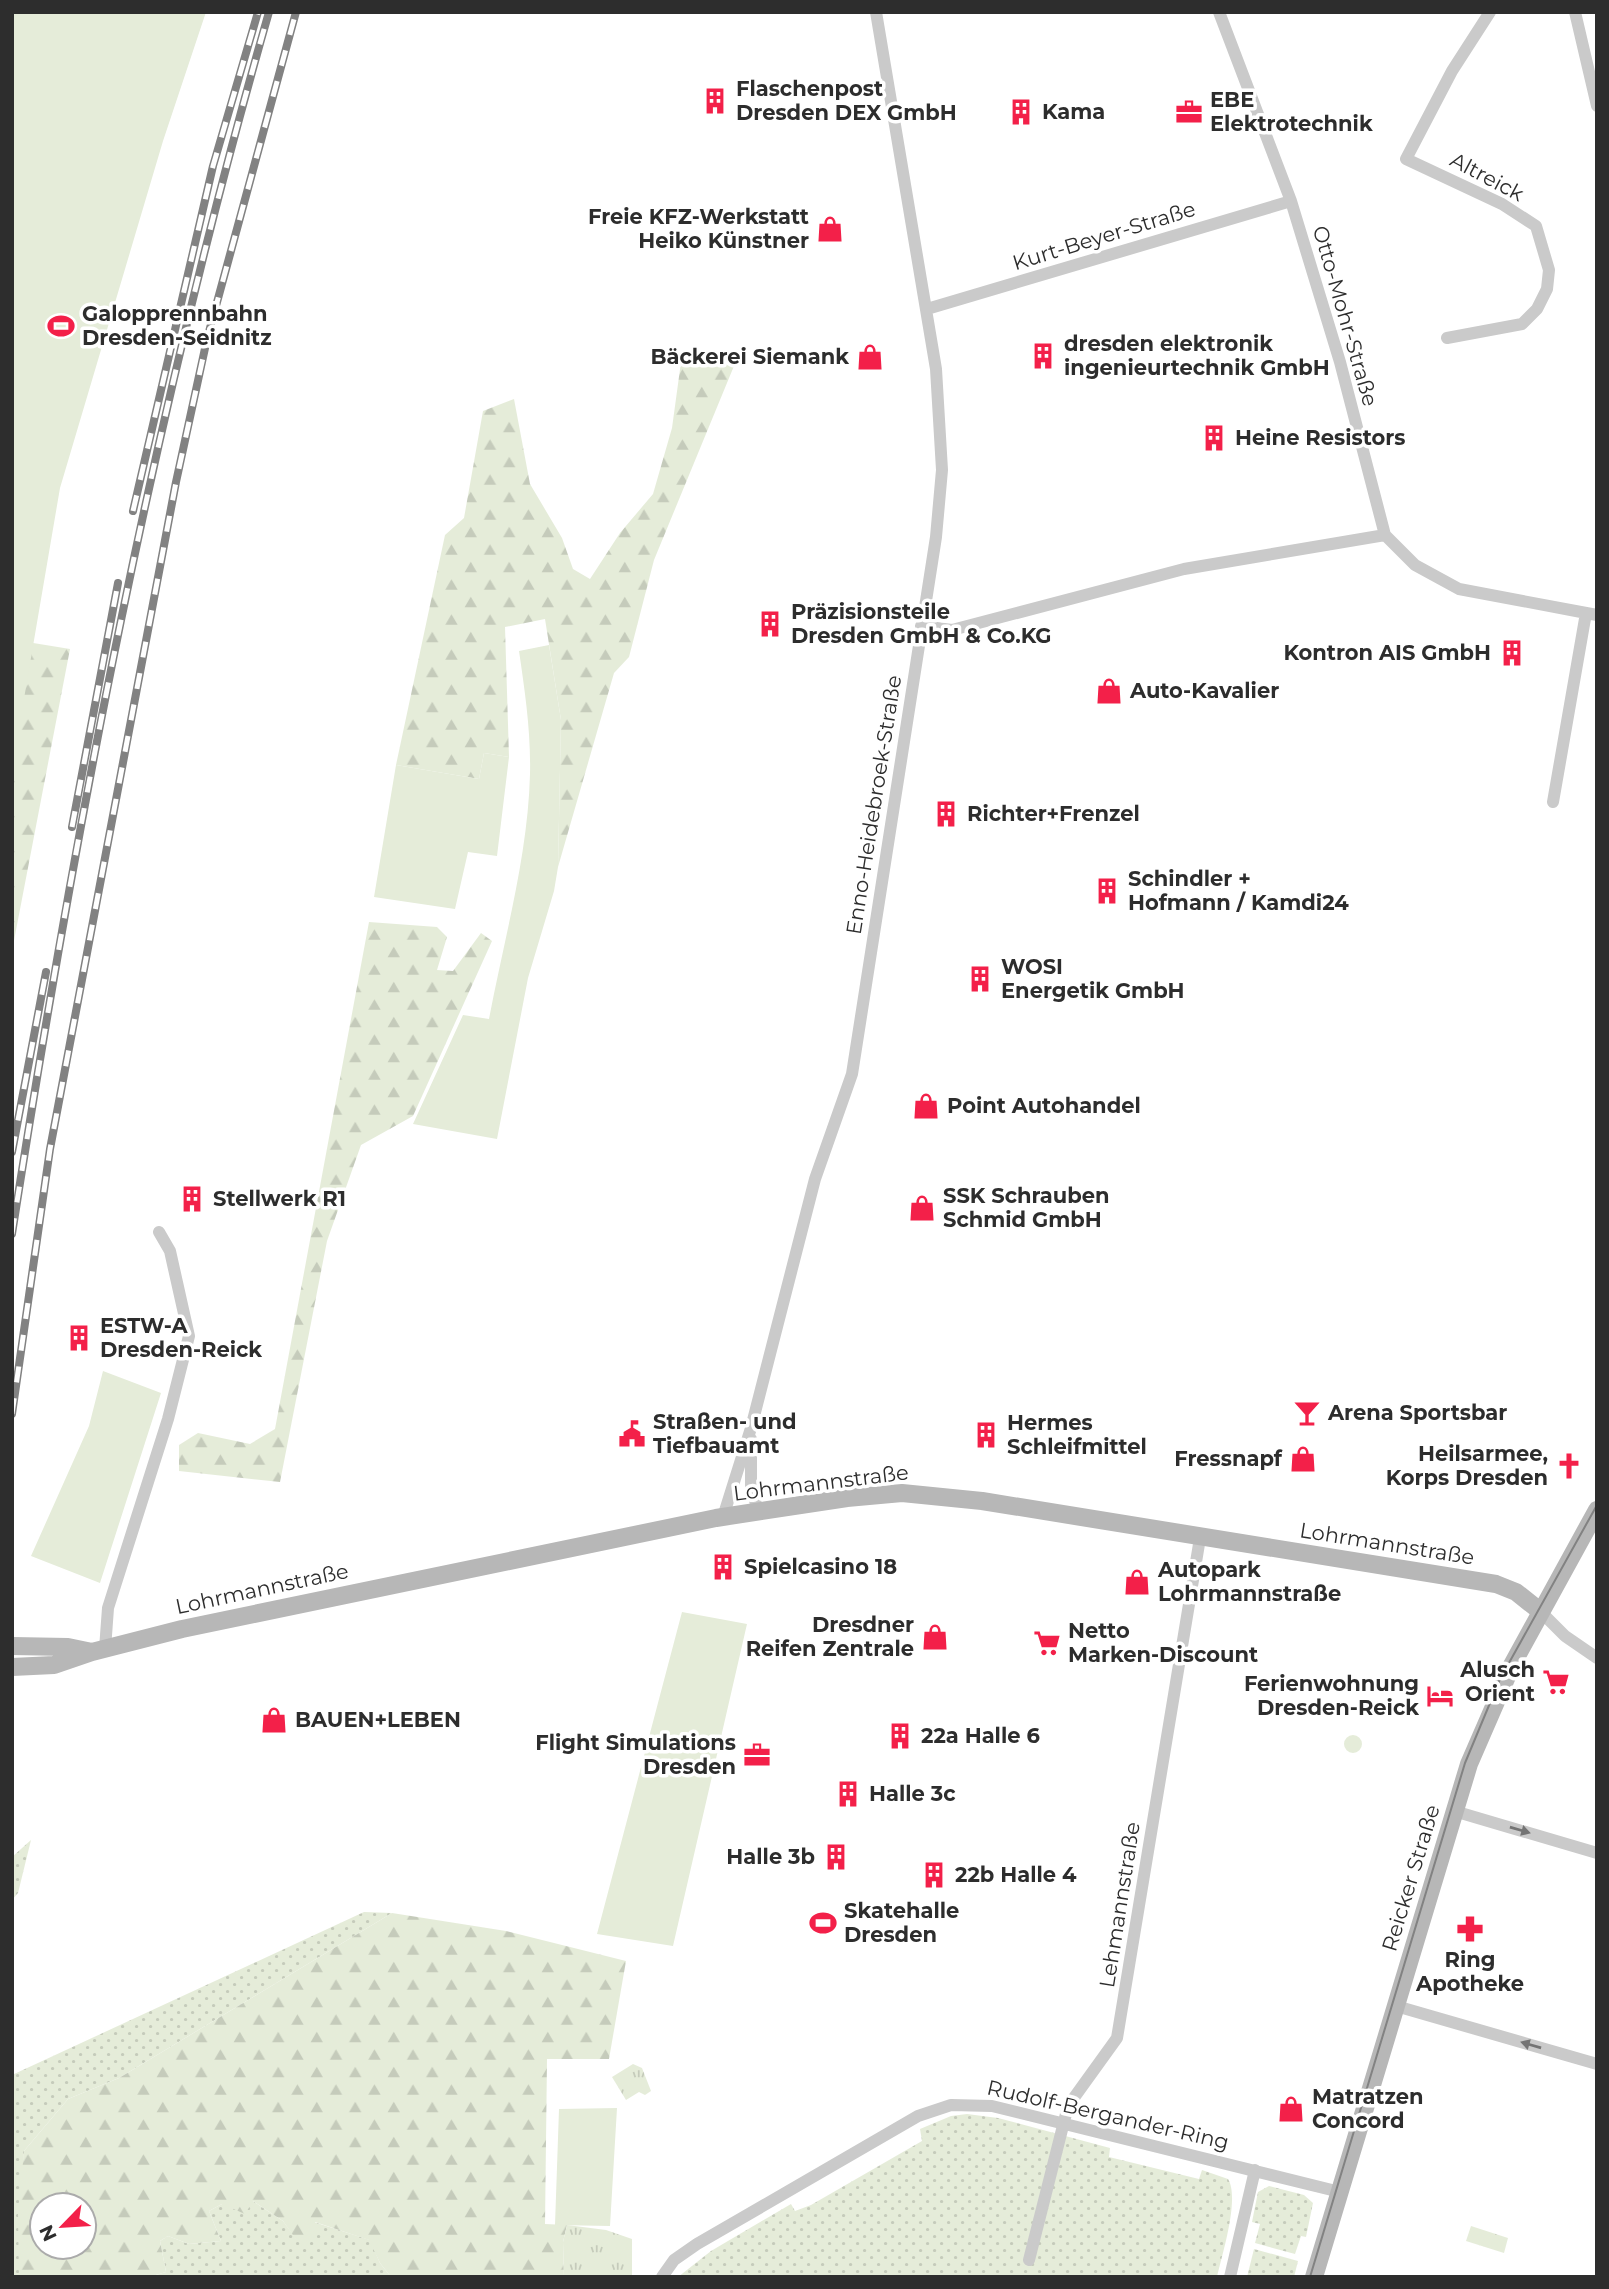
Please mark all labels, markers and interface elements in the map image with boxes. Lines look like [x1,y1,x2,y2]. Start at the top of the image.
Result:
place label: Flaschenpost Dresden DEX GmbH [736,76,957,125]
building icon: Flaschenpost Dresden DEX GmbH [700,86,730,116]
place label: EBE Elektrotechnik [1210,87,1373,136]
building icon: Kama [1006,97,1036,127]
office icon: EBE Elektrotechnik [1174,97,1204,127]
place label: Kama [1042,99,1105,124]
street label: Altreick [1446,147,1529,207]
street label: Kurt-Beyer-Straße [1009,196,1198,275]
place label: Freie KFZ-Werkstatt Heiko Künstner [588,204,809,253]
shop icon: Freie KFZ-Werkstatt Heiko Künstner [815,214,845,244]
street label: Otto-Mohr-Straße [1308,223,1383,409]
place label: Galopprennbahn Dresden-Seidnitz [82,301,272,350]
sports icon: Galopprennbahn Dresden-Seidnitz [46,311,76,341]
place label: dresden elektronik ingenieurtechnik GmbH [1064,331,1330,380]
building icon: dresden elektronik ingenieurtechnik GmbH [1028,341,1058,371]
shop icon: Bäckerei Siemank [855,342,885,372]
place label: Bäckerei Siemank [650,344,849,369]
building icon: Heine Resistors [1199,423,1229,453]
place label: Heine Resistors [1235,425,1405,450]
place label: Präzisionsteile Dresden GmbH & Co.KG [791,599,1052,648]
building icon: Präzisionsteile Dresden GmbH & Co.KG [755,609,785,639]
building icon: Kontron AIS GmbH [1497,638,1527,668]
place label: Kontron AIS GmbH [1283,640,1491,665]
street label: Enno-Heidebroek-Straße [841,673,906,936]
shop icon: Auto-Kavalier [1094,676,1124,706]
place label: Auto-Kavalier [1129,678,1279,703]
building icon: Richter+Frenzel [931,799,961,829]
place label: Richter+Frenzel [967,801,1140,826]
place label: Schindler + Hofmann / Kamdi24 [1128,866,1349,915]
building icon: Schindler + Hofmann / Kamdi24 [1092,876,1122,906]
place label: WOSI Energetik GmbH [1001,954,1185,1003]
building icon: WOSI Energetik GmbH [965,964,995,994]
shop icon: Point Autohandel [911,1091,941,1121]
place label: Point Autohandel [947,1093,1141,1118]
place label: SSK Schrauben Schmid GmbH [943,1183,1109,1232]
building icon: Stellwerk R1 [177,1184,207,1214]
place label: Stellwerk R1 [213,1186,346,1211]
shop icon: SSK Schrauben Schmid GmbH [907,1193,937,1223]
place label: ESTW-A Dresden-Reick [100,1313,262,1362]
building icon: ESTW-A Dresden-Reick [64,1323,94,1353]
bar icon: Arena Sportsbar [1292,1398,1322,1428]
place label: Arena Sportsbar [1327,1400,1507,1425]
place label: Straßen- und Tiefbauamt [653,1409,797,1458]
place label: Hermes Schleifmittel [1007,1410,1147,1459]
public building icon: Straßen- und Tiefbauamt [617,1419,647,1449]
building icon: Hermes Schleifmittel [971,1420,1001,1450]
place label: Heilsarmee, Korps Dresden [1386,1441,1548,1490]
shop icon: Fressnapf [1288,1444,1318,1474]
place label: Fressnapf [1174,1446,1283,1471]
church icon: Heilsarmee, Korps Dresden [1554,1451,1584,1481]
street label: Lohrmannstraße [732,1459,910,1506]
street label: Lohrmannstraße [1298,1517,1476,1570]
building icon: Spielcasino 18 [708,1552,738,1582]
place label: Spielcasino 18 [744,1554,897,1579]
place label: Autopark Lohrmannstraße [1157,1557,1341,1606]
street label: Lohrmannstraße [173,1558,351,1619]
shop icon: Autopark Lohrmannstraße [1122,1567,1152,1597]
place label: Dresdner Reifen Zentrale [746,1612,914,1661]
place label: Netto Marken-Discount [1068,1618,1258,1667]
shop icon: Dresdner Reifen Zentrale [920,1622,950,1652]
supermarket icon: Netto Marken-Discount [1032,1628,1062,1658]
place label: Alusch Orient [1459,1657,1535,1706]
supermarket icon: Alusch Orient [1541,1667,1571,1697]
place label: Ferienwohnung Dresden-Reick [1244,1671,1419,1720]
hotel icon: Ferienwohnung Dresden-Reick [1425,1681,1455,1711]
shop icon: BAUEN+LEBEN [259,1705,289,1735]
place label: BAUEN+LEBEN [295,1707,461,1732]
building icon: 22a Halle 6 [885,1721,915,1751]
place label: 22a Halle 6 [921,1723,1040,1748]
place label: Flight Simulations Dresden [535,1730,736,1779]
office icon: Flight Simulations Dresden [742,1740,772,1770]
building icon: Halle 3c [833,1779,863,1809]
place label: Halle 3c [869,1781,956,1806]
street label: Reicker Straße [1376,1802,1445,1954]
street label: Lehmannstraße [1094,1820,1145,1990]
one-way arrow [1510,1825,1531,1835]
building icon: Halle 3b [821,1842,851,1872]
place label: Halle 3b [726,1844,815,1869]
building icon: 22b Halle 4 [919,1860,949,1890]
place label: 22b Halle 4 [955,1862,1077,1887]
place label: Skatehalle Dresden [844,1898,959,1947]
sports icon: Skatehalle Dresden [808,1908,838,1938]
pharmacy icon: Ring Apotheke [1455,1914,1485,1944]
place label: Ring Apotheke [1415,1947,1524,1996]
one-way arrow [1521,2039,1542,2049]
street label: Rudolf-Bergander-Ring [985,2074,1231,2155]
place label: Matratzen Concord [1312,2084,1424,2133]
shop icon: Matratzen Concord [1276,2094,1306,2124]
north arrow [28,2191,98,2261]
text: N [34,2221,62,2245]

